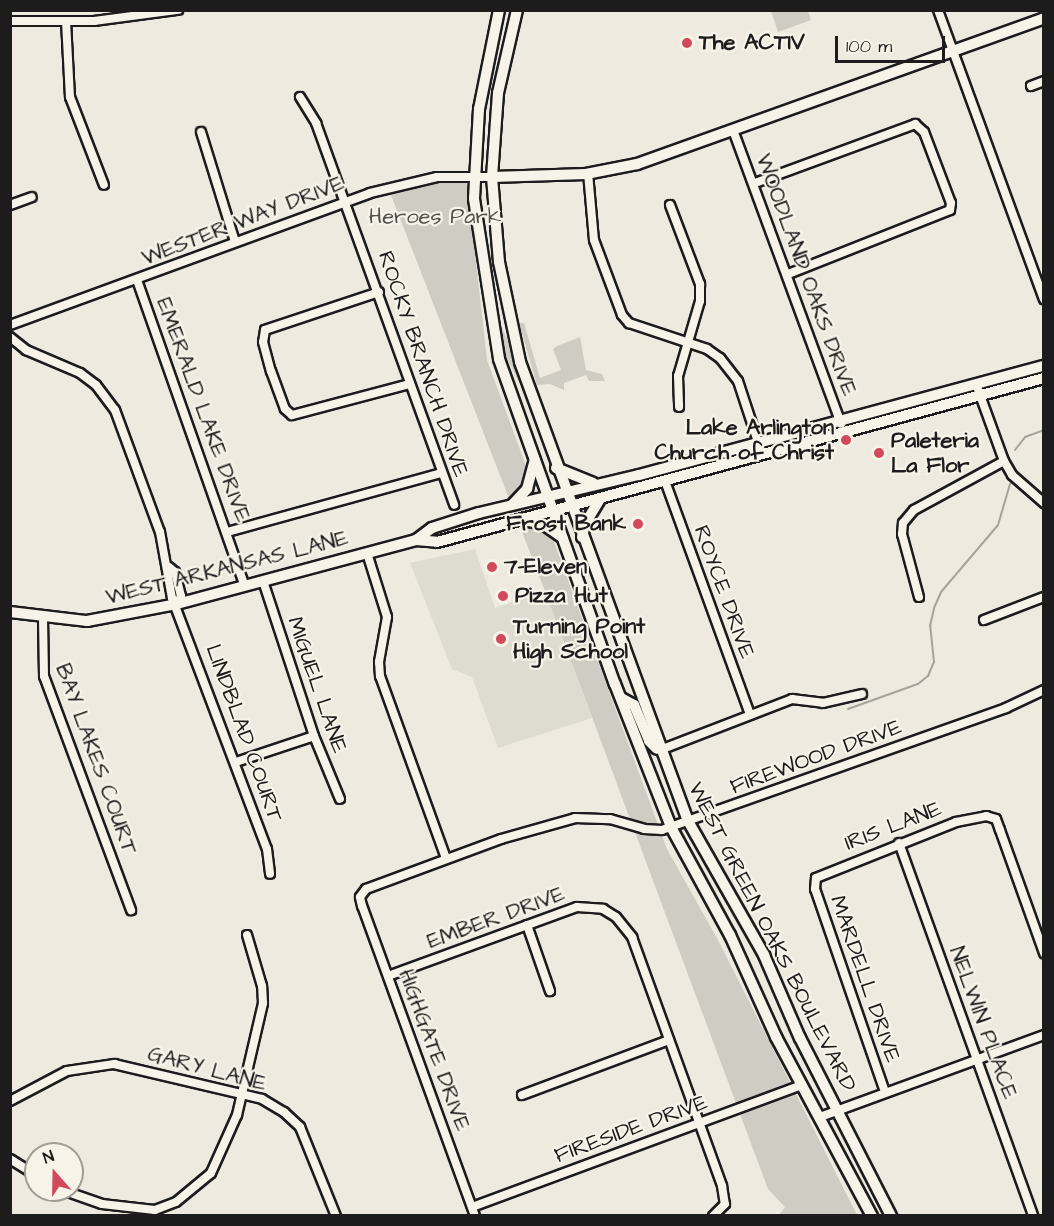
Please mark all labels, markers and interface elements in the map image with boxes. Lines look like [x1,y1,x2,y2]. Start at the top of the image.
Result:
scale bar [838,24,948,62]
place label: The ACTIV [699,30,805,56]
text: 100 m [846,34,892,59]
marker: The ACTIV [680,36,694,50]
street label: WOODLAND OAKS DRIVE [750,150,862,400]
street label: WESTER WAY DRIVE [138,170,348,272]
park label: Heroes Park [369,204,501,230]
street label: ROCKY BRANCH DRIVE [372,248,474,480]
street label: EMERALD LAKE DRIVE [150,294,256,526]
place label: Lake Arlington Church of Christ [654,414,834,466]
place label: Paleteria La Flor [891,427,979,478]
marker: Lake Arlington Church of Christ [839,433,853,447]
marker: Paleteria La Flor [872,446,886,460]
place label: Frost Bank [506,511,626,537]
marker: Frost Bank [631,517,645,531]
street label: ROYCE DRIVE [688,522,760,662]
street label: WEST ARKANSAS LANE [103,525,351,611]
place label: 7-Eleven [504,554,587,580]
marker: 7-Eleven [485,560,499,574]
place label: Pizza Hut [515,583,608,609]
marker: Pizza Hut [496,589,510,603]
street label: MIGUEL LANE [281,613,353,757]
place label: Turning Point High School [513,613,645,664]
marker: Turning Point High School [494,632,508,646]
street label: LINDBLAD COURT [200,641,288,825]
street label: BAY LAKES COURT [49,660,143,858]
street label: FIREWOOD DRIVE [727,714,905,800]
street label: WEST GREEN OAKS BOULEVARD [682,778,862,1096]
street label: IRIS LANE [841,796,945,856]
street label: EMBER DRIVE [424,881,568,955]
street label: MARDELL DRIVE [824,892,906,1066]
street label: NELWIN PLACE [943,943,1023,1103]
street label: HIGHGATE DRIVE [392,966,476,1134]
street label: GARY LANE [145,1040,269,1098]
street label: FIRESIDE DRIVE [551,1089,711,1169]
north arrow [24,1142,84,1202]
text: N [40,1145,57,1169]

